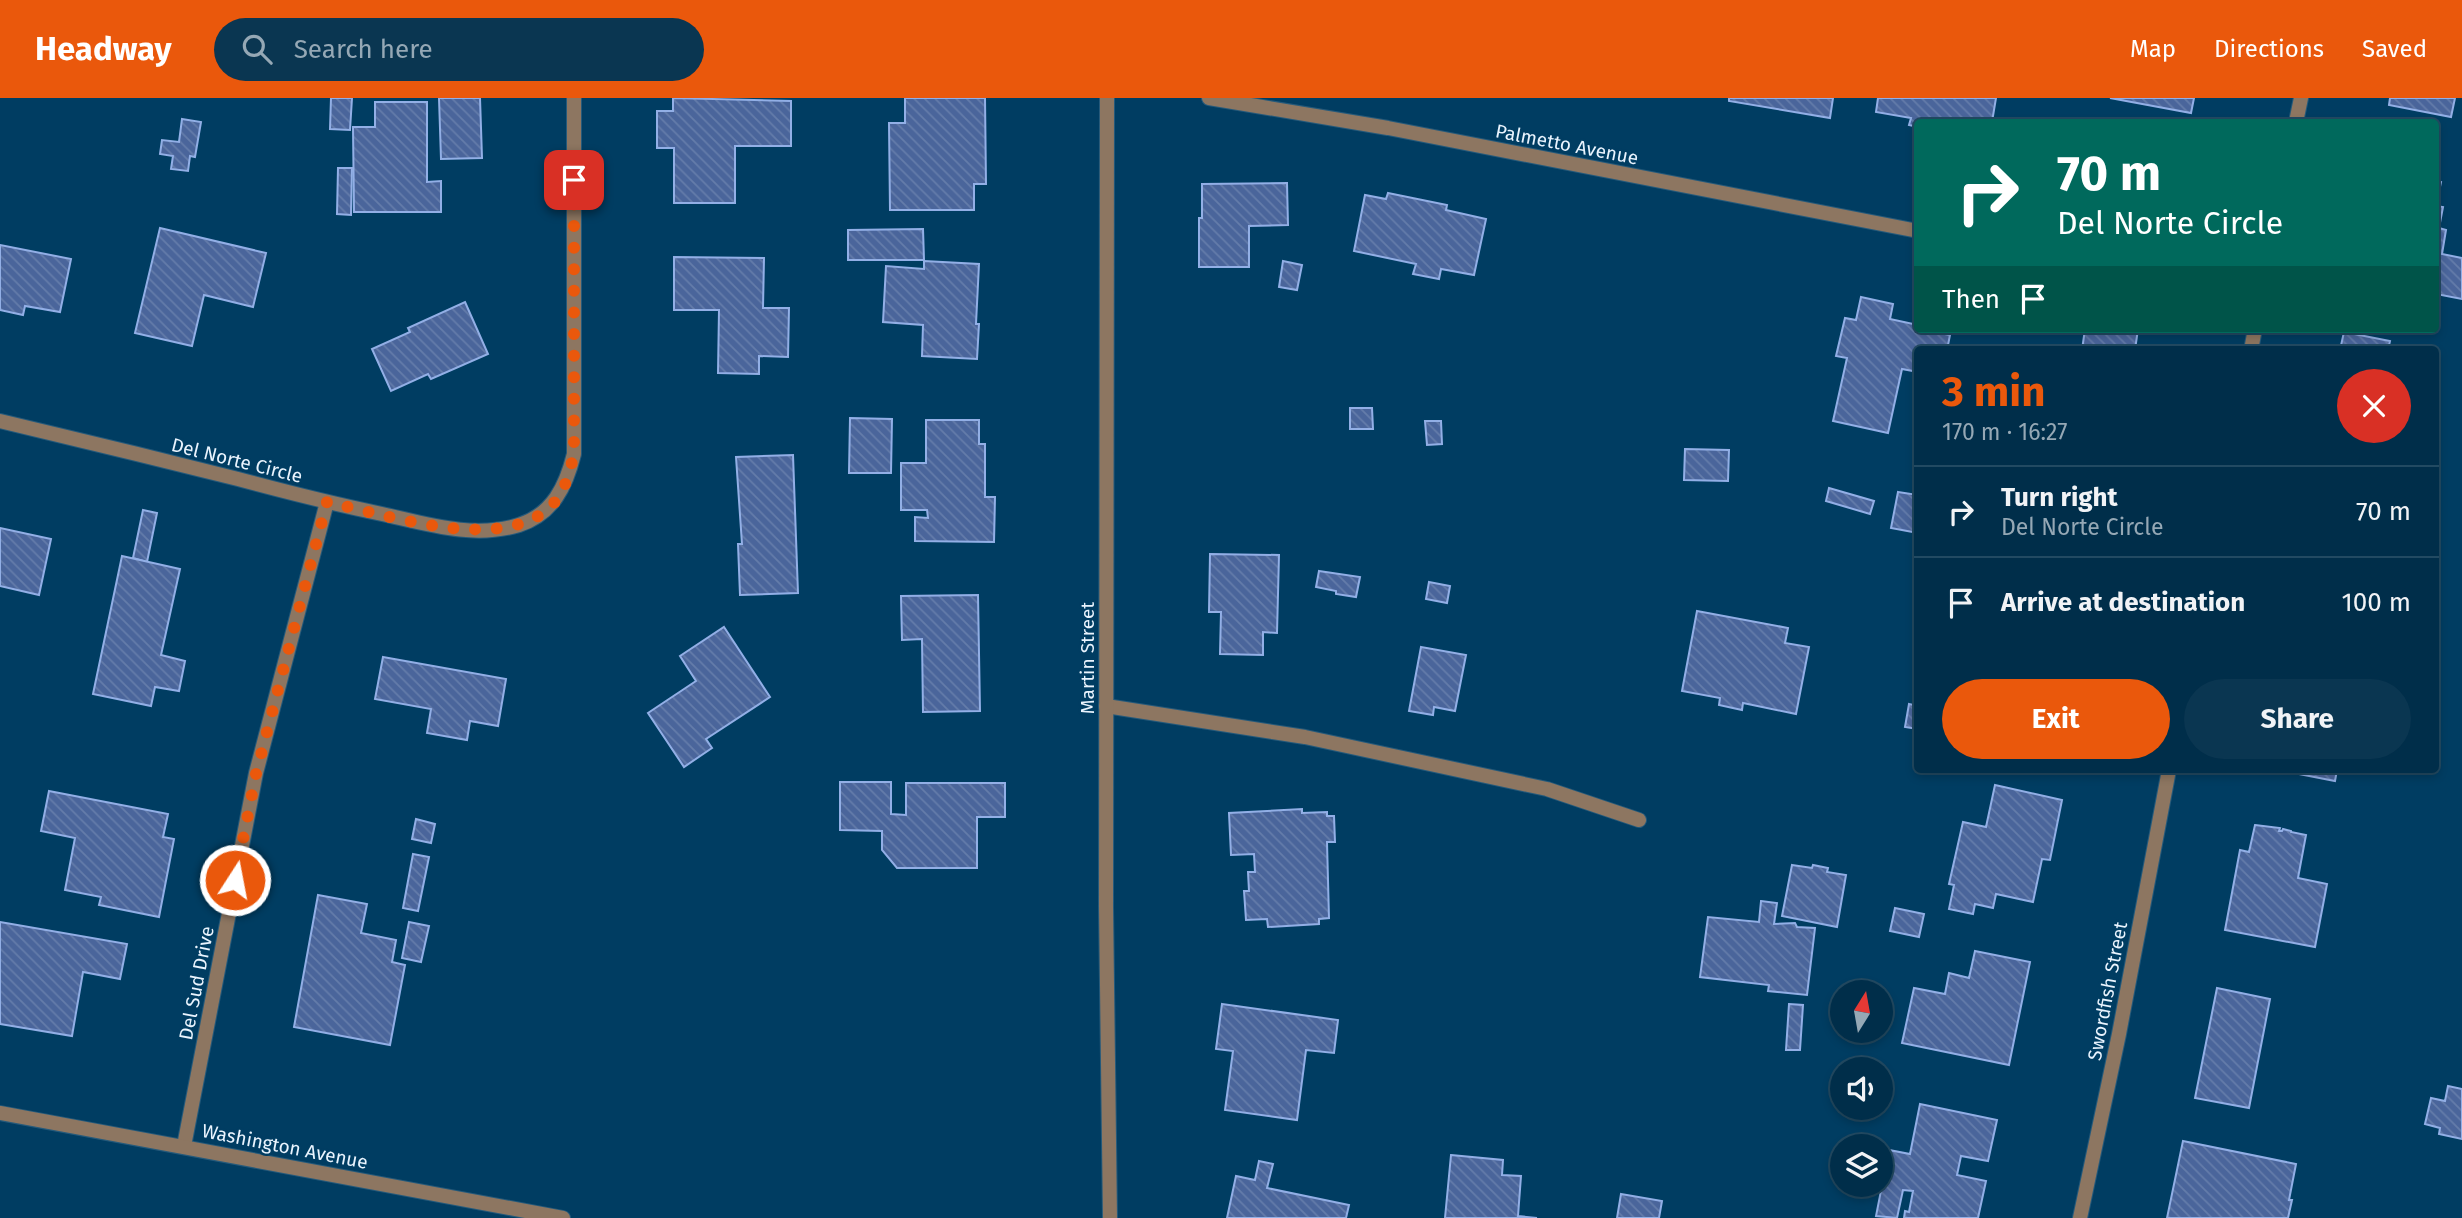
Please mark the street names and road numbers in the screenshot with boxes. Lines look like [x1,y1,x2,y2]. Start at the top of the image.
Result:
street label: Palmetto Avenue [1494,119,1640,170]
street label: Del Norte Circle [169,433,305,488]
street label: Martin Street [1076,602,1099,714]
street label: Swordfish Street [2083,920,2132,1062]
street label: Del Sud Drive [174,924,219,1042]
street label: Washington Avenue [200,1119,370,1174]

